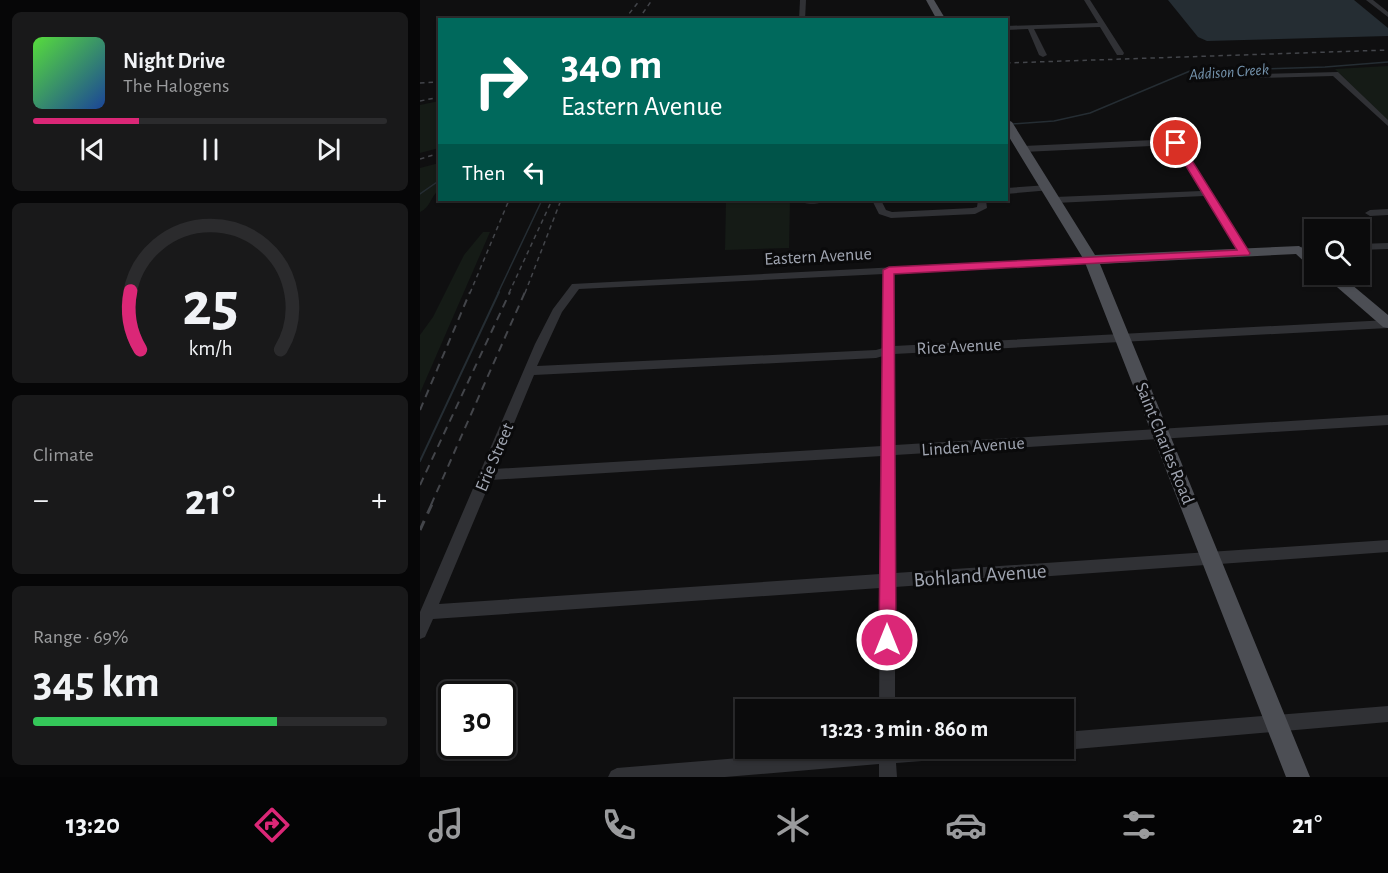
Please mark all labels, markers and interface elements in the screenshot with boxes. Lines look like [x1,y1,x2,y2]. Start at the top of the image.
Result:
icon: right [462,42,540,120]
text: 340 m [561,44,662,86]
text: Night Drive [123,50,225,72]
water label: Addison Creek [1188,61,1269,83]
text: The Halogens [123,76,229,96]
text: Eastern Avenue [561,93,722,120]
pin [1150,117,1201,168]
icon: arrive [1159,126,1192,159]
icon: previous [76,133,109,166]
icon: pause [194,133,227,166]
icon: next [312,133,345,166]
icon: left [518,156,551,189]
text: Then [462,162,506,184]
map controls [1304,219,1370,285]
button: search [1304,219,1370,285]
street label: Eastern Avenue [764,245,872,269]
text: 25 [182,274,238,336]
street label: Rice Avenue [916,336,1002,358]
text: km/h [188,338,232,359]
street label: Saint Charles Road [1131,380,1197,507]
street label: Erie Street [473,420,517,494]
street label: Linden Avenue [921,434,1025,460]
text: Climate [33,445,94,465]
text: 21° [185,478,235,523]
text: − [33,484,49,517]
text: + [371,484,387,517]
street label: Bohland Avenue [913,560,1047,591]
position arrow [855,608,919,672]
text: Range · 69% [33,627,128,647]
text: 345 km [33,660,160,705]
speed limit sign: 30 [438,681,516,759]
text: 13:23 · 3 min · 860 m [821,718,988,740]
icon: directions [251,804,293,846]
icon: music [425,804,467,846]
icon: phone [598,804,640,846]
icon: climate [772,804,814,846]
icon: car [945,804,987,846]
icon: filters [1118,804,1160,846]
text: 13:20 [66,811,120,838]
text: 21° [1292,811,1322,838]

